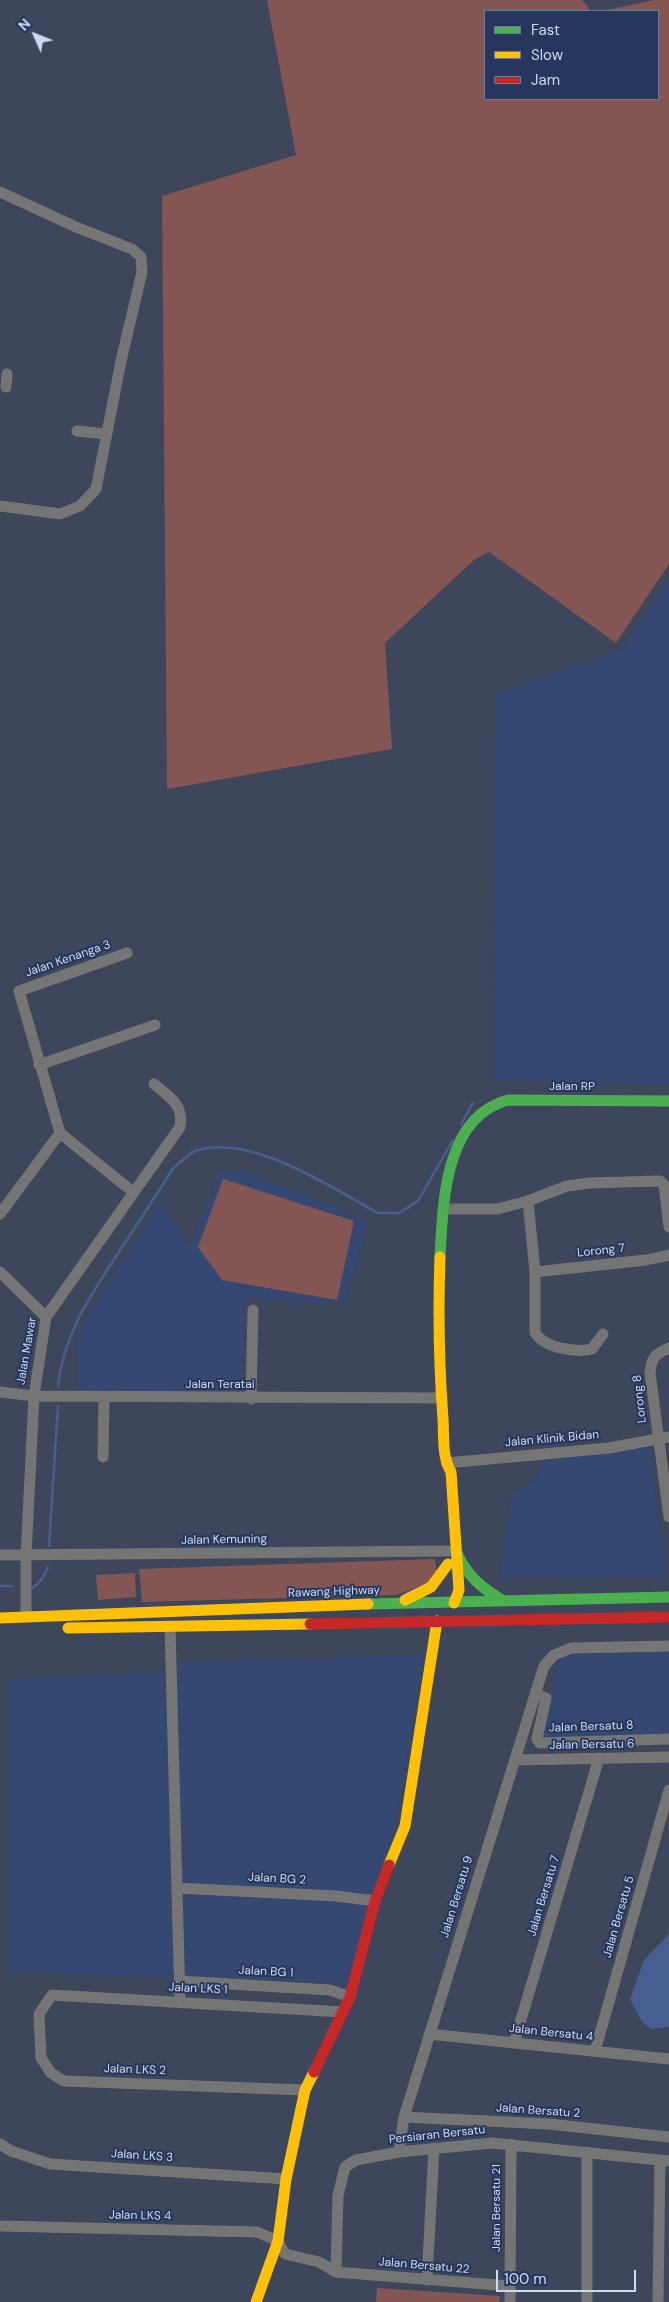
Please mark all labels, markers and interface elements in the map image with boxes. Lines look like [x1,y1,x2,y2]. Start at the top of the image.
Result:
north arrow [10,10,60,60]
legend [484,10,659,100]
text: N [14,15,34,35]
text: Fast [531,20,560,40]
text: Slow [531,45,563,65]
text: Jam [531,70,560,90]
street label: Jalan Kenanga 3 [24,938,112,980]
street label: Jalan RP [549,1080,595,1094]
street label: Lorong 7 [577,1241,625,1261]
street label: Jalan Mawar [14,1316,40,1386]
street label: Lorong 8 [630,1374,650,1424]
street label: Jalan Teratai [185,1378,255,1392]
street label: Jalan Klinik Bidan [504,1428,600,1450]
street label: Jalan Kemuning [181,1532,267,1548]
street label: Rawang Highway [288,1583,380,1601]
street label: Jalan Bersatu 8 [548,1718,634,1736]
street label: Jalan Bersatu 6 [549,1737,635,1753]
street label: Jalan Bersatu 9 [438,1854,476,1940]
street label: Jalan Bersatu 7 [525,1854,563,1938]
street label: Jalan BG 2 [248,1870,306,1888]
street label: Jalan Bersatu 5 [600,1874,638,1960]
street label: Jalan BG 1 [238,1963,294,1981]
street label: Jalan LKS 1 [168,1980,228,1998]
street label: Jalan Bersatu 4 [508,2021,594,2045]
street label: Jalan LKS 2 [104,2062,166,2078]
street label: Jalan Bersatu 2 [495,2101,581,2121]
street label: Persiaran Bersatu [388,2123,486,2147]
street label: Jalan LKS 3 [110,2147,174,2165]
street label: Jalan Bersatu 21 [490,2164,504,2252]
street label: Jalan LKS 4 [109,2208,171,2224]
street label: Jalan Bersatu 22 [378,2255,470,2277]
scale bar [499,2260,639,2292]
text: 100 m [504,2269,547,2289]

